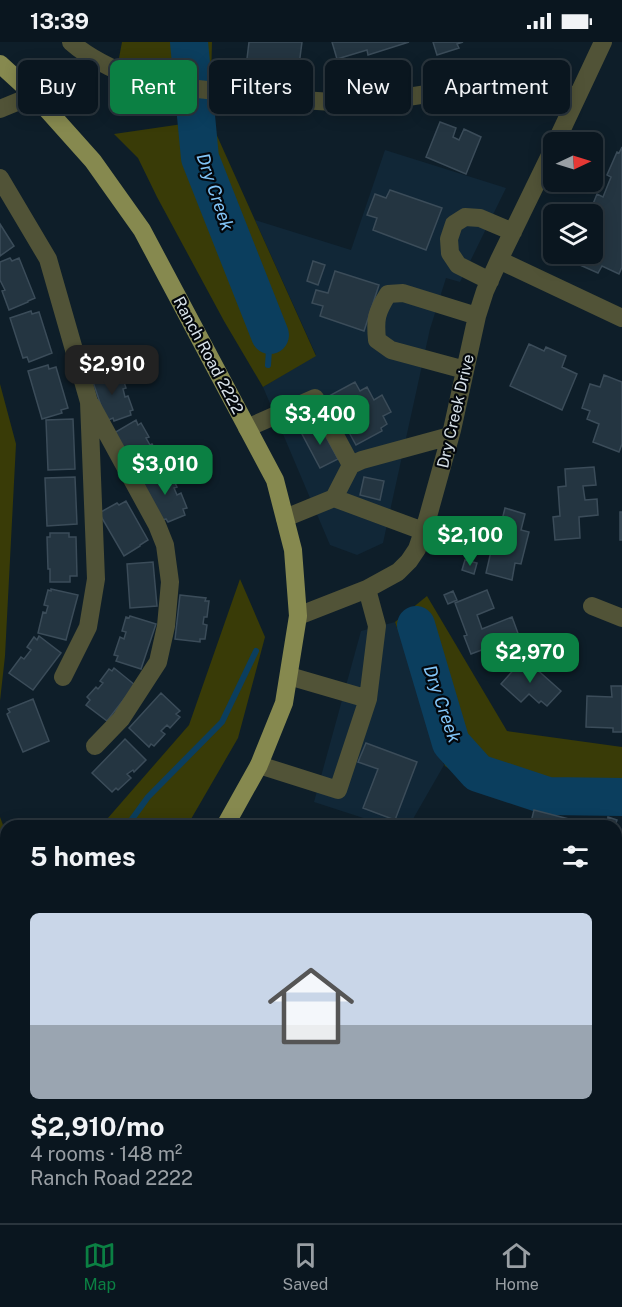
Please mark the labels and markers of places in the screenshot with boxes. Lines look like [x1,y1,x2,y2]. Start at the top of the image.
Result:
pin: $2,910 [63,345,161,396]
pin: $3,400 [271,395,369,446]
pin: $3,010 [116,445,214,496]
pin: $2,100 [421,516,519,567]
pin: $2,970 [481,633,579,684]

